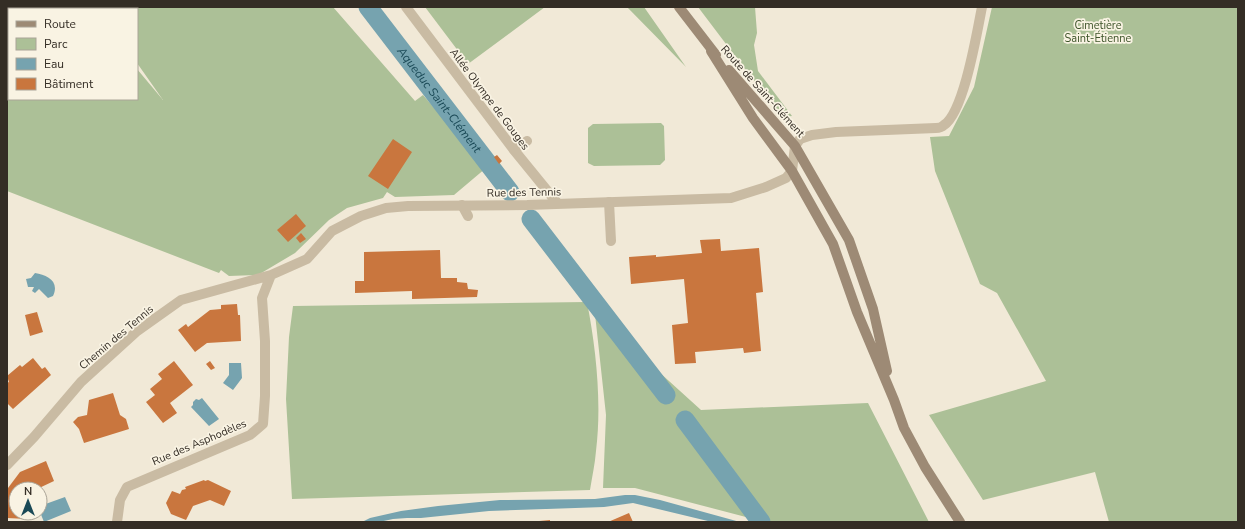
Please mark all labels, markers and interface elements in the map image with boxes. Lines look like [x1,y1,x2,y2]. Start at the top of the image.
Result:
legend [8,8,138,100]
text: Route [44,16,76,32]
park label: Cimetière Saint-Étienne [1065,18,1132,46]
text: Parc [44,36,68,52]
street label: Route de Saint-Clément [717,42,808,141]
water label: Aqueduc Saint-Clément [393,43,485,157]
street label: Allée Olympe de Gouges [446,45,533,153]
text: Eau [44,56,64,72]
text: Bâtiment [44,76,94,92]
street label: Rue des Tennis [487,184,561,201]
street label: Chemin des Tennis [76,302,157,373]
street label: Rue des Asphodèles [150,416,249,469]
north arrow [8,481,48,521]
text: N [24,484,32,499]

